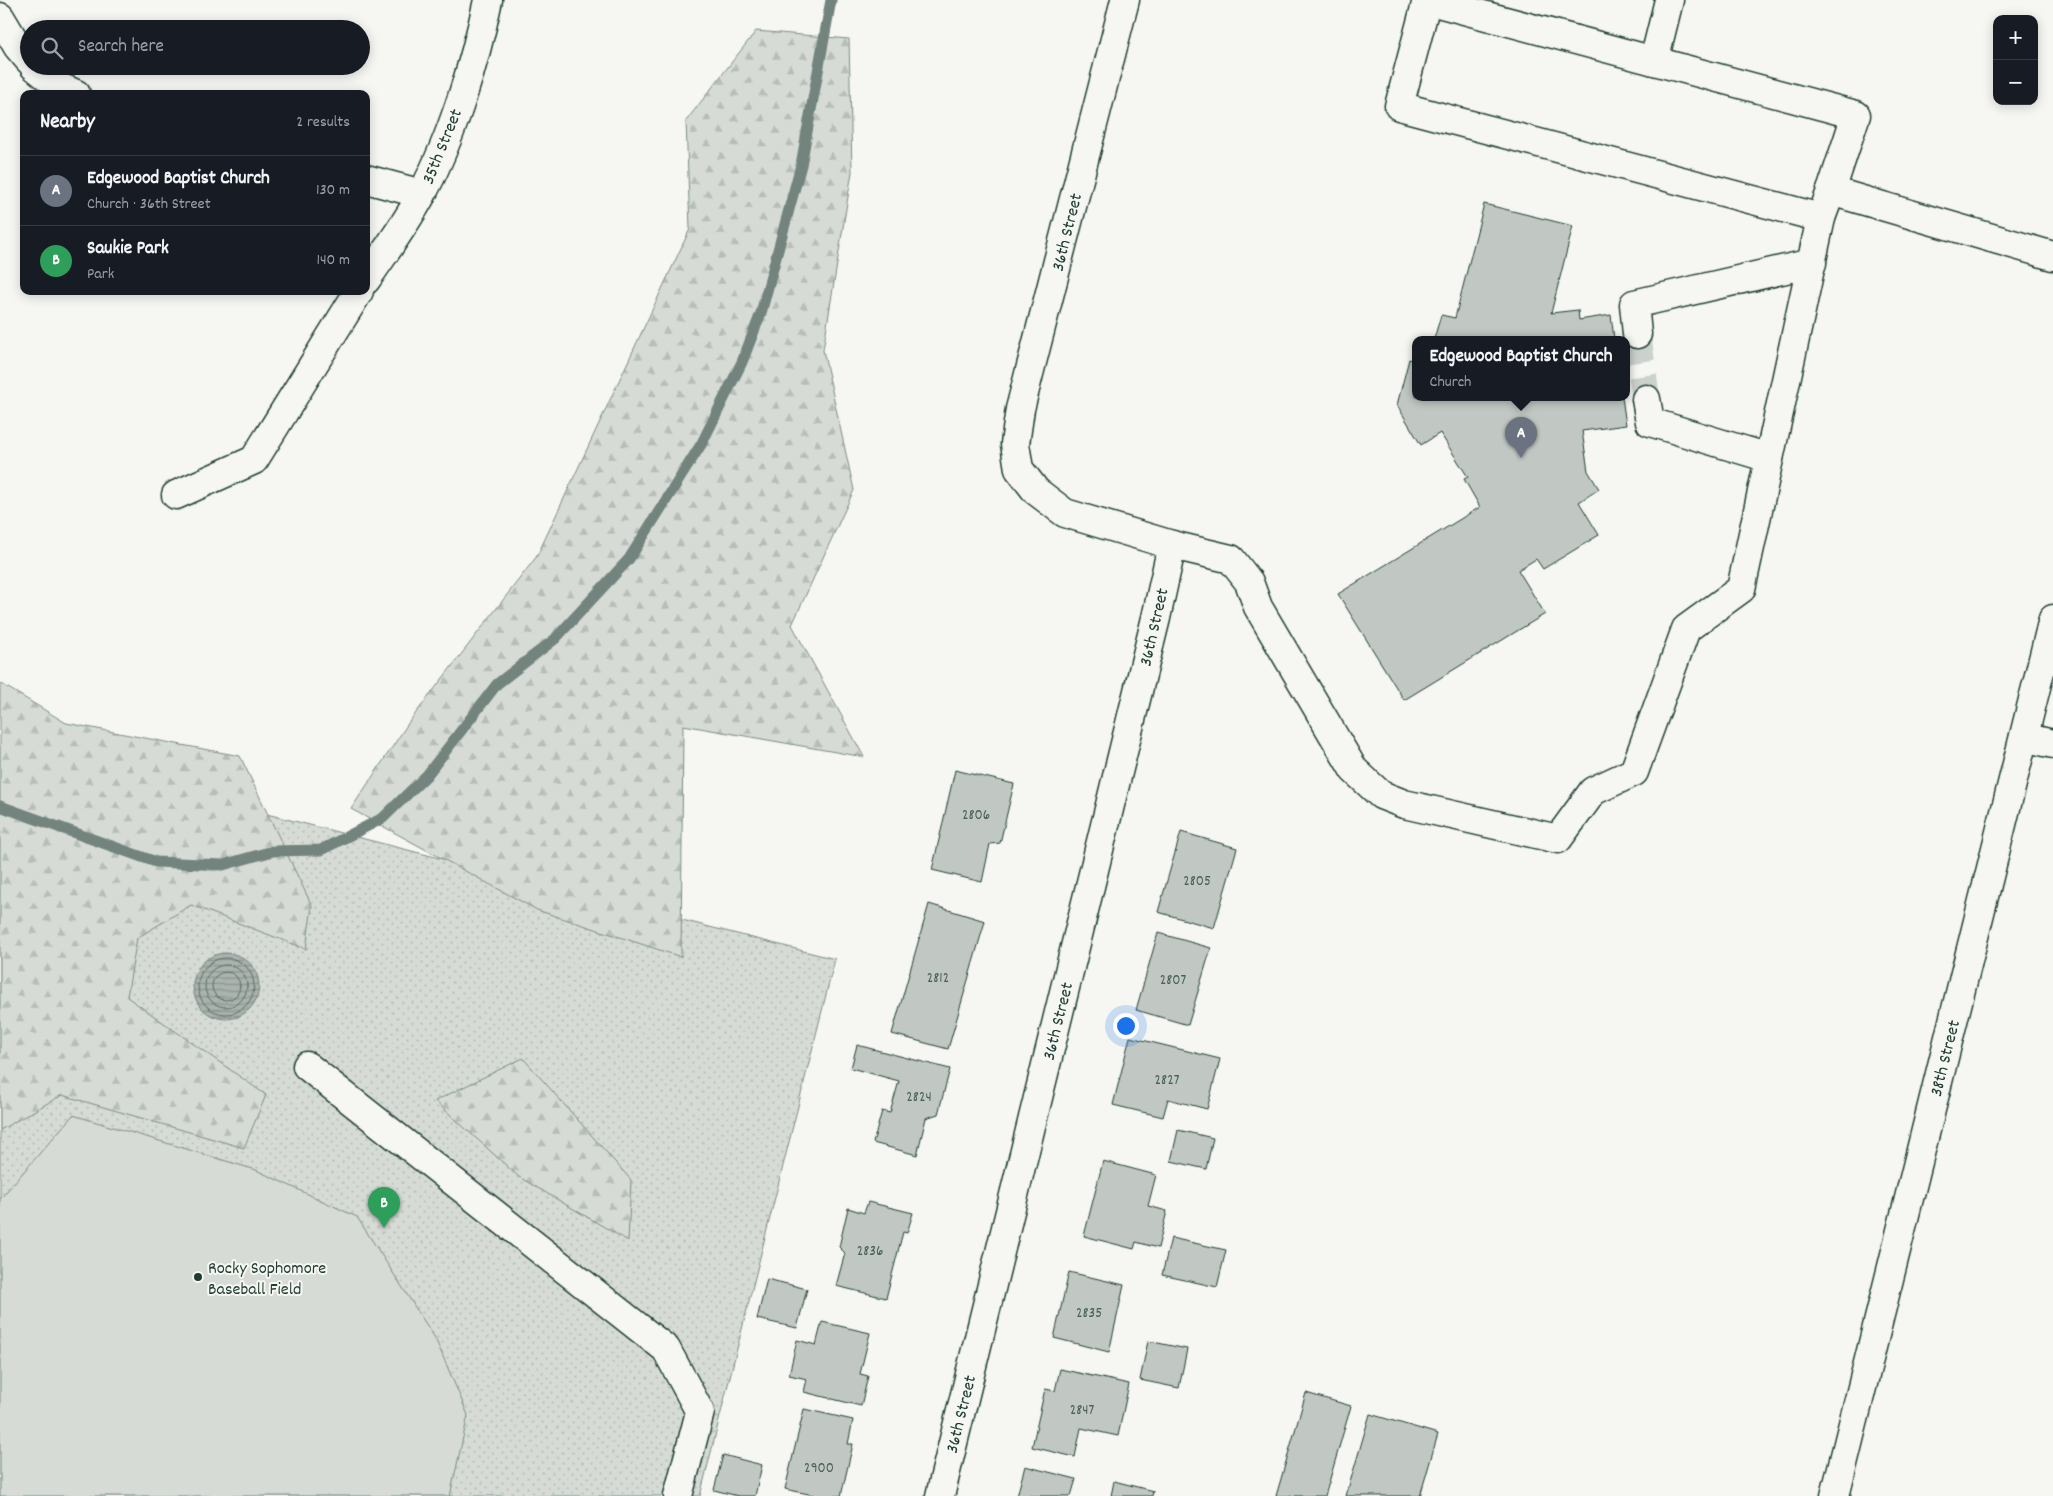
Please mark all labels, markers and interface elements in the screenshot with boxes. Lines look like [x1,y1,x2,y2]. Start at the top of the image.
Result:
map controls [1993,15,2038,105]
button: + [1993,15,2038,60]
search box [20,20,370,75]
icon: search [38,34,66,62]
text: Search here [78,34,164,61]
button: − [1993,60,2038,105]
street label: 35th Street [417,105,470,188]
text: Nearby [40,108,95,138]
text: 2 results [296,111,350,134]
text: Edgewood Baptist Church [87,166,270,193]
text: A [52,179,60,202]
text: 130 m [316,179,350,202]
street label: 36th Street [1047,191,1090,274]
text: Church · 36th Street [87,193,211,216]
text: Saukie Park [87,236,169,263]
text: B [52,249,60,272]
text: 140 m [316,249,350,272]
text: Park [87,263,114,286]
popup [1412,336,1630,401]
text: Edgewood Baptist Church [1430,344,1612,371]
text: Church [1430,371,1471,394]
pin: A [1505,417,1537,458]
street label: 36th Street [1134,586,1177,669]
house number: 2806 [962,805,990,827]
house number: 2805 [1183,871,1211,893]
house number: 2812 [927,968,949,990]
house number: 2807 [1160,970,1186,992]
street label: 36th Street [1038,980,1081,1063]
your location [1113,1013,1139,1039]
street label: 38th Street [1925,1017,1968,1099]
house number: 2827 [1155,1070,1180,1092]
house number: 2824 [906,1087,932,1109]
pin: B [368,1187,400,1228]
house number: 2836 [857,1241,883,1263]
place label: Rocky Sophomore Baseball Field [208,1257,326,1303]
marker: Rocky Sophomore Baseball Field [192,1271,204,1283]
house number: 2835 [1076,1303,1102,1325]
street label: 36th Street [941,1373,984,1456]
house number: 2847 [1070,1400,1095,1422]
house number: 2900 [804,1458,834,1480]

